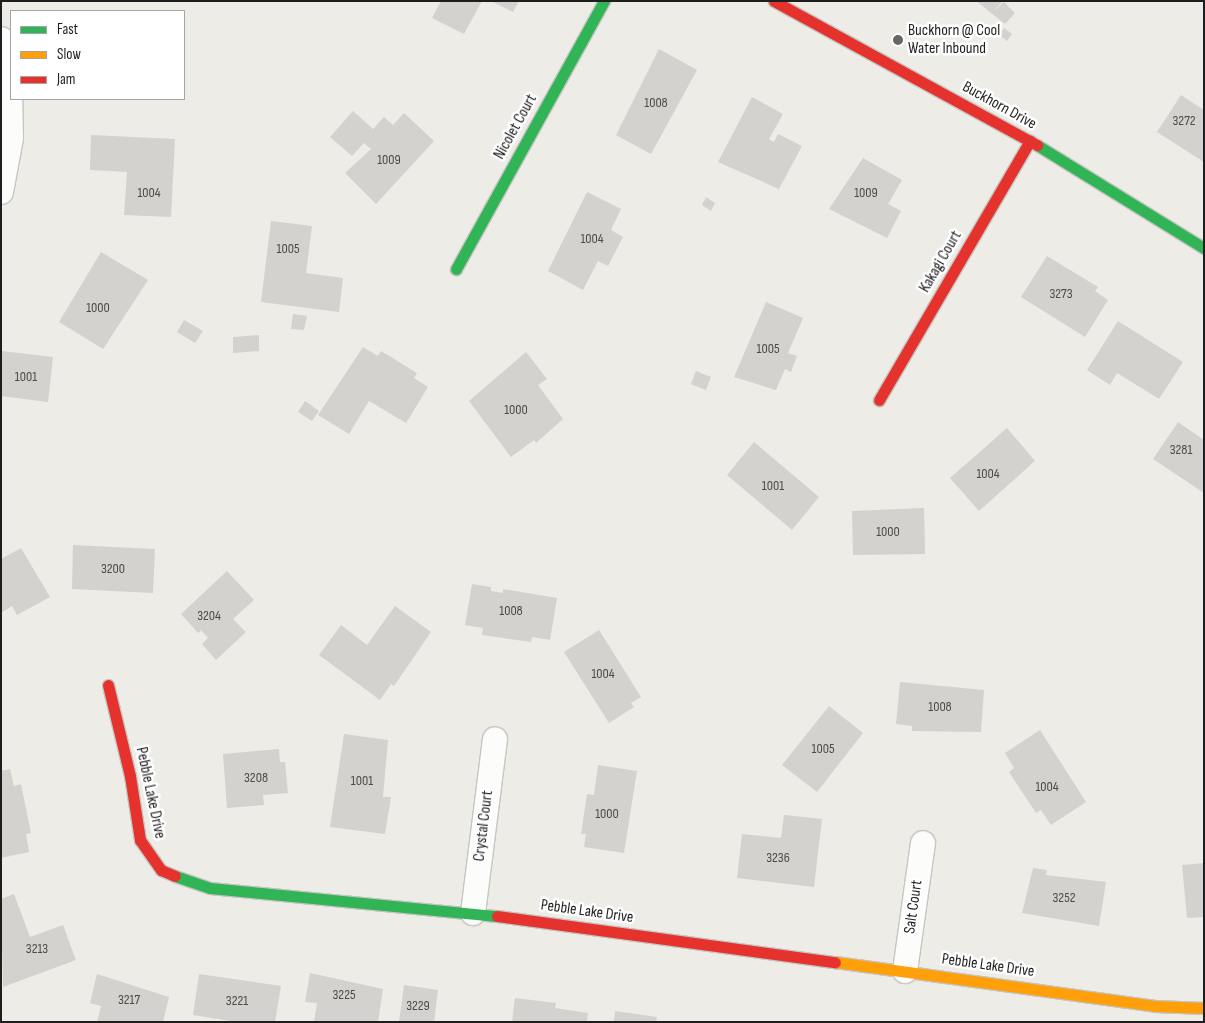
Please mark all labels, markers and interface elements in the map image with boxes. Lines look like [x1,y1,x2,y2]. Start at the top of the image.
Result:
legend [10,10,185,100]
text: Fast [57,20,78,39]
place label: Buckhorn @ Cool Water Inbound [908,21,1000,59]
marker: Buckhorn @ Cool Water Inbound [892,34,904,46]
text: Slow [57,45,81,64]
text: Jam [57,70,75,89]
street label: Buckhorn Drive [959,78,1039,134]
street label: Nicolet Court [490,91,542,163]
house number: 1008 [644,95,668,111]
house number: 3272 [1172,113,1196,129]
house number: 1009 [377,152,401,168]
house number: 1004 [137,185,161,201]
house number: 1009 [854,185,878,201]
street label: Kakagi Court [916,228,966,296]
house number: 1004 [580,231,604,247]
house number: 1005 [276,241,300,257]
house number: 3273 [1049,286,1073,302]
house number: 1000 [86,300,110,316]
house number: 1005 [756,341,780,357]
house number: 1001 [15,369,37,385]
house number: 1000 [504,402,528,418]
house number: 3281 [1170,442,1192,458]
house number: 1004 [976,466,1000,482]
house number: 1001 [762,478,784,494]
house number: 1000 [876,524,900,540]
house number: 3200 [101,561,125,577]
house number: 1008 [499,603,523,619]
house number: 3204 [197,608,221,624]
house number: 1004 [591,666,615,682]
house number: 1008 [928,699,952,715]
house number: 1005 [811,741,835,757]
street label: Pebble Lake Drive [131,745,169,841]
house number: 3208 [244,770,268,786]
house number: 1001 [351,773,373,789]
house number: 1004 [1035,779,1059,795]
street label: Crystal Court [470,789,498,863]
house number: 1000 [595,806,619,822]
house number: 3236 [766,850,790,866]
street label: Salt Court [901,879,927,935]
house number: 3252 [1052,890,1076,906]
street label: Pebble Lake Drive [539,896,635,928]
house number: 3213 [26,941,48,957]
street label: Pebble Lake Drive [940,950,1036,982]
house number: 3225 [332,987,356,1003]
house number: 3217 [118,992,140,1008]
house number: 3221 [226,993,248,1009]
house number: 3229 [406,998,430,1014]

